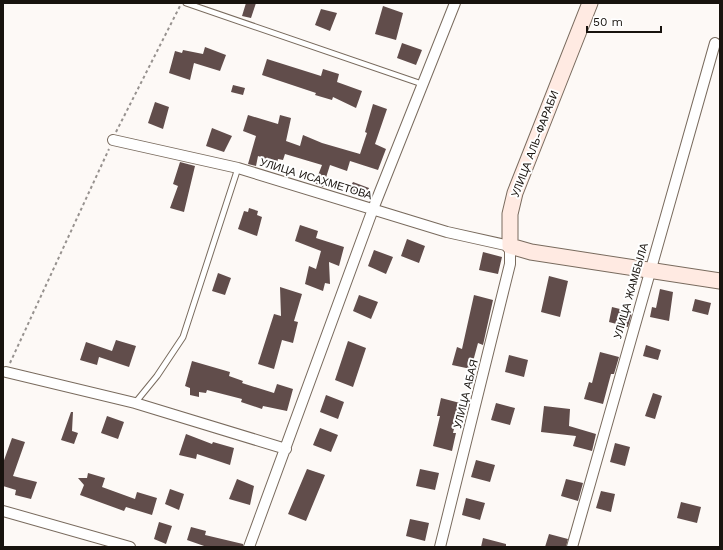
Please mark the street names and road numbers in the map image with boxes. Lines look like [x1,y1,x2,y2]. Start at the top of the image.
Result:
street label: УЛИЦА АЛЬ-ФАРАБИ [509,89,561,199]
street label: УЛИЦА ИСАХМЕТОВА [258,156,374,202]
street label: УЛИЦА ЖАМБЫЛА [611,241,651,340]
street label: УЛИЦА АБАЯ [451,358,481,430]

